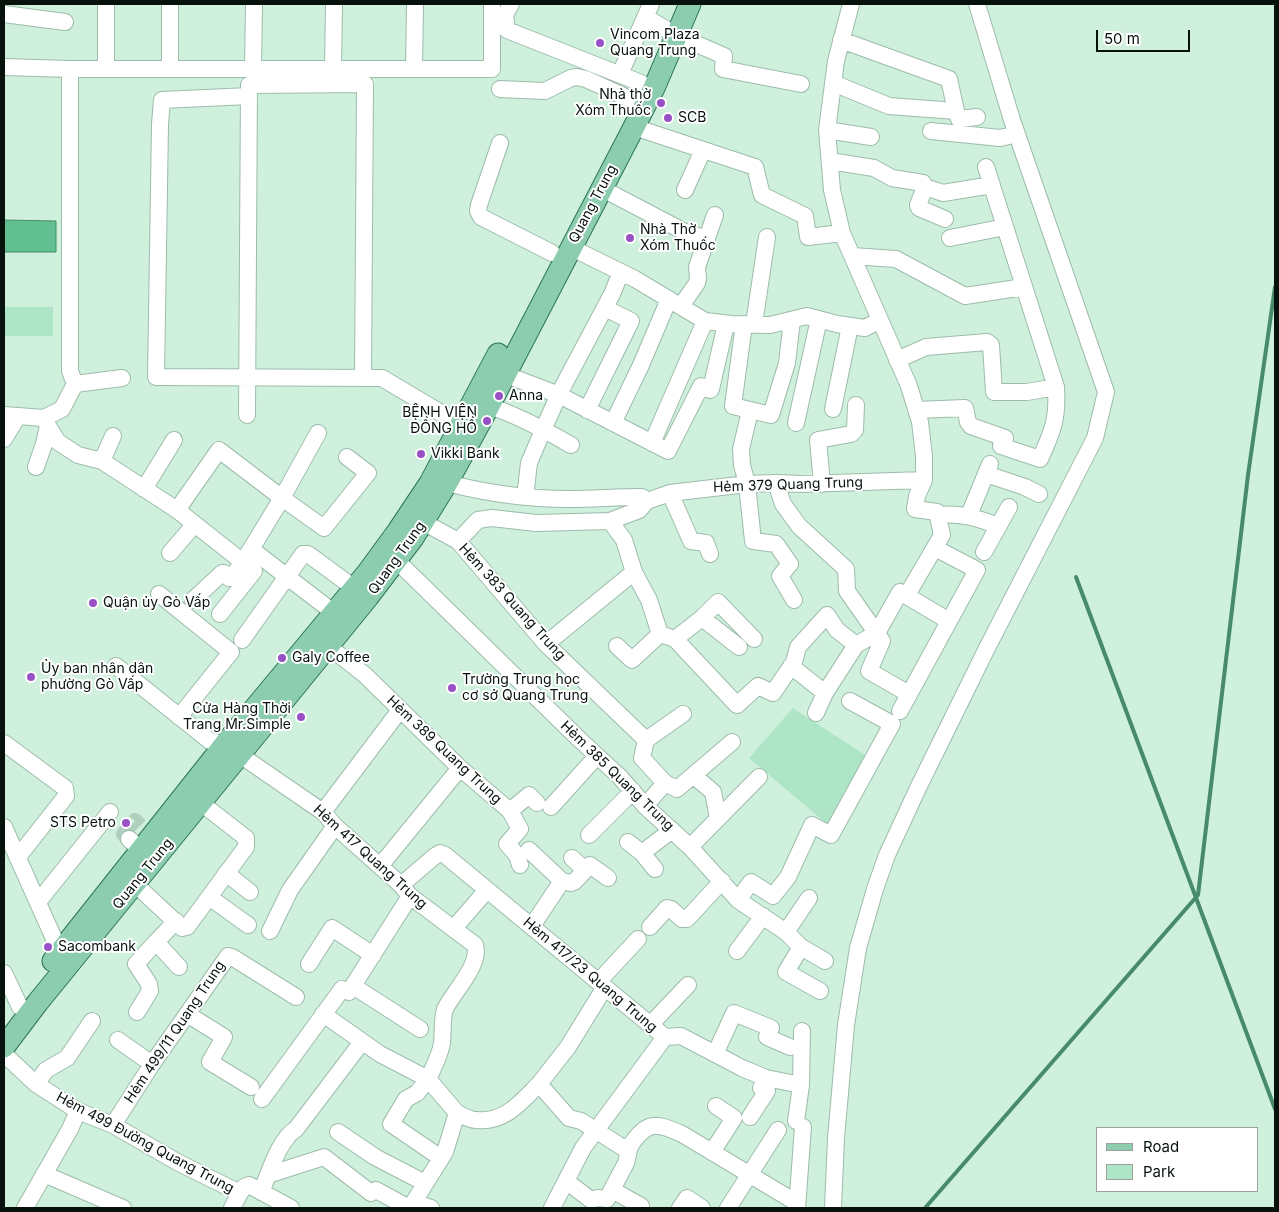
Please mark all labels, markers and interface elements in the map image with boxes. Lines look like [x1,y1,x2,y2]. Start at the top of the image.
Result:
scale bar [1099,20,1193,52]
place label: Vincom Plaza Quang Trung [610,27,700,59]
text: 50 m [1104,29,1140,48]
marker: Vincom Plaza Quang Trung [594,37,606,49]
place label: Nhà thờ Xóm Thuốc [575,87,651,120]
marker: Nhà thờ Xóm Thuốc [655,97,667,109]
place label: SCB [678,110,706,126]
marker: SCB [662,112,674,124]
street label: Quang Trung [565,162,621,246]
place label: Nhà Thờ Xóm Thuốc [640,222,716,254]
marker: Nhà Thờ Xóm Thuốc [624,232,636,244]
place label: Anna [509,388,543,404]
marker: Anna [493,390,505,402]
place label: BỆNH VIỆN ĐỒNG HỒ [402,405,477,438]
marker: BỆNH VIỆN ĐỒNG HỒ [481,415,493,427]
place label: Vikki Bank [431,446,500,462]
marker: Vikki Bank [415,448,427,460]
street label: Hẻm 379 Quang Trung [713,474,863,496]
street label: Quang Trung [365,518,429,598]
street label: Hẻm 383 Quang Trung [455,540,569,664]
place label: Quận ủy Gò Vấp [103,595,210,611]
marker: Quận ủy Gò Vấp [87,597,99,609]
place label: Galy Coffee [292,650,370,666]
marker: Galy Coffee [276,652,288,664]
place label: Ủy ban nhân dân phường Gò Vấp [41,661,153,694]
marker: Ủy ban nhân dân phường Gò Vấp [25,671,37,683]
place label: Trường Trung học cơ sở Quang Trung [462,672,588,704]
marker: Trường Trung học cơ sở Quang Trung [446,682,458,694]
street label: Hẻm 389 Quang Trung [383,692,505,808]
place label: Cửa Hàng Thời Trang Mr.Simple [183,701,291,734]
marker: Cửa Hàng Thời Trang Mr.Simple [295,711,307,723]
street label: Hẻm 385 Quang Trung [557,718,677,834]
street label: Hẻm 417 Quang Trung [310,801,430,913]
place label: STS Petro [50,815,116,831]
marker: STS Petro [120,817,132,829]
street label: Quang Trung [109,835,177,913]
street label: Hẻm 417/23 Quang Trung [520,914,660,1036]
place label: Sacombank [58,939,136,955]
marker: Sacombank [42,941,54,953]
street label: Hẻm 499/11 Quang Trung [121,958,229,1106]
street label: Hẻm 499 Đường Quang Trung [53,1089,237,1197]
legend [1096,1127,1259,1192]
text: Road [1143,1137,1179,1156]
text: Park [1143,1162,1175,1181]

